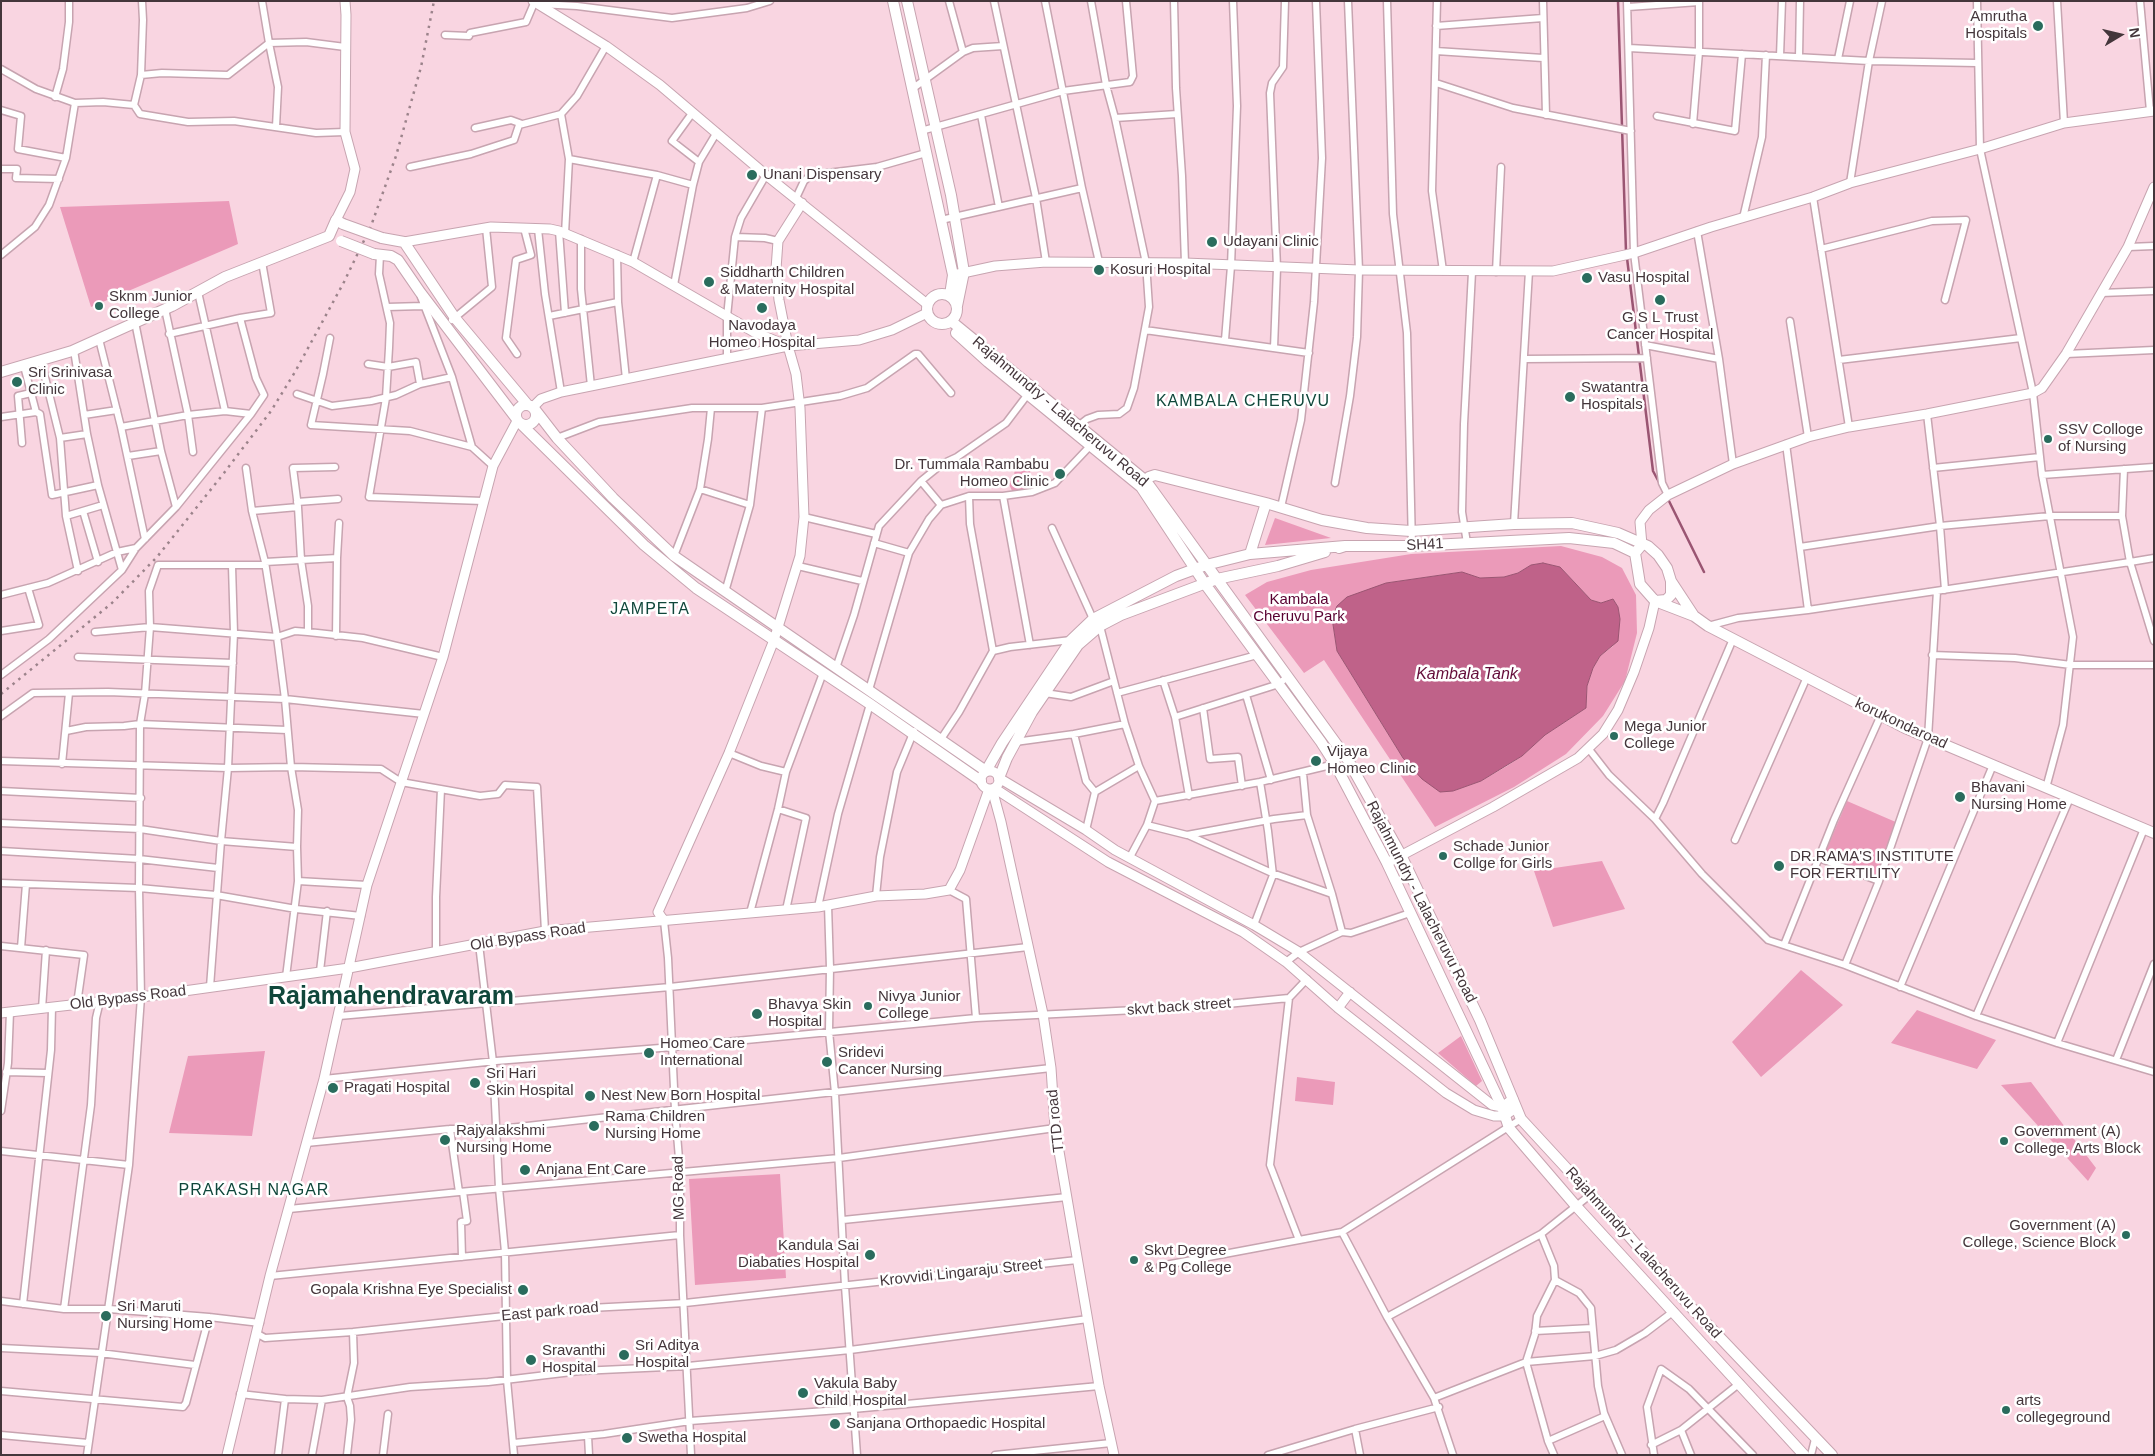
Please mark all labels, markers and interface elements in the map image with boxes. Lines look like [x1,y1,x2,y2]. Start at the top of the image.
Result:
place label: Amrutha Hospitals [1965,8,2027,43]
north arrow [2095,10,2145,60]
marker: Amrutha Hospitals [2031,19,2045,33]
text: N [2126,26,2144,39]
place label: Unani Dispensary [763,166,881,184]
marker: Unani Dispensary [745,168,759,182]
place label: Udayani Clinic [1223,233,1319,251]
marker: Udayani Clinic [1205,235,1219,249]
place label: Kosuri Hospital [1110,261,1211,279]
marker: Kosuri Hospital [1092,263,1106,277]
place label: Siddharth Children & Maternity Hospital [720,264,854,299]
place label: Vasu Hospital [1598,269,1689,287]
marker: Vasu Hospital [1580,271,1594,285]
marker: Siddharth Children & Maternity Hospital [702,275,716,289]
place label: Sknm Junior College [109,288,192,323]
marker: G S L Trust Cancer Hospital [1653,293,1667,307]
marker: Sknm Junior College [93,300,105,312]
marker: Navodaya Homeo Hospital [755,301,769,315]
place label: G S L Trust Cancer Hospital [1607,309,1713,344]
place label: Navodaya Homeo Hospital [709,317,815,352]
street label: Rajahmundry - Lalacheruvu Road [968,333,1152,491]
place label: Sri Srinivasa Clinic [28,364,112,399]
marker: Sri Srinivasa Clinic [10,375,24,389]
place label: Swatantra Hospitals [1581,379,1649,414]
marker: Swatantra Hospitals [1563,390,1577,404]
district label: KAMBALA CHERUVU [1154,392,1332,412]
place label: SSV Colloge of Nursing [2058,421,2143,456]
marker: SSV Colloge of Nursing [2042,433,2054,445]
place label: Dr. Tummala Rambabu Homeo Clinic [895,456,1049,491]
marker: Dr. Tummala Rambabu Homeo Clinic [1053,467,1067,481]
street label: SH41 [1406,535,1444,555]
park label: Kambala Cheruvu Park [1253,591,1345,626]
district label: JAMPETA [609,600,691,620]
water label: Kambala Tank [1416,665,1518,685]
street label: korukondaroad [1852,695,1950,753]
place label: Mega Junior College [1624,718,1707,753]
marker: Mega Junior College [1608,730,1620,742]
place label: Vijaya Homeo Clinic [1327,743,1416,778]
marker: Vijaya Homeo Clinic [1309,754,1323,768]
place label: Bhavani Nursing Home [1971,779,2067,814]
marker: Bhavani Nursing Home [1953,790,1967,804]
street label: Rajahmundry - Lalacheruvu Road [1362,798,1480,1006]
place label: Schade Junior Collge for Girls [1453,838,1552,873]
place label: DR.RAMA'S INSTITUTE FOR FERTILITY [1790,848,1954,883]
marker: Schade Junior Collge for Girls [1437,850,1449,862]
marker: DR.RAMA'S INSTITUTE FOR FERTILITY [1772,859,1786,873]
street label: Old Bypass Road [469,919,587,955]
street label: Old Bypass Road [69,982,187,1014]
district label: Rajamahendravaram [268,982,514,1012]
place label: Nivya Junior College [878,988,961,1023]
street label: skvt back street [1126,994,1232,1020]
place label: Bhavya Skin Hospital [768,996,851,1031]
marker: Nivya Junior College [862,1000,874,1012]
marker: Bhavya Skin Hospital [750,1007,764,1021]
place label: Homeo Care International [660,1035,745,1070]
place label: Sridevi Cancer Nursing [838,1044,942,1079]
marker: Homeo Care International [642,1046,656,1060]
marker: Sridevi Cancer Nursing [820,1055,834,1069]
place label: Sri Hari Skin Hospital [486,1065,574,1100]
marker: Sri Hari Skin Hospital [468,1076,482,1090]
place label: Pragati Hospital [344,1079,450,1097]
marker: Pragati Hospital [326,1081,340,1095]
place label: Nest New Born Hospital [601,1087,760,1105]
marker: Nest New Born Hospital [583,1089,597,1103]
street label: TTD road [1044,1089,1068,1153]
place label: Rama Children Nursing Home [605,1108,705,1143]
marker: Rama Children Nursing Home [587,1119,601,1133]
place label: Rajyalakshmi Nursing Home [456,1122,552,1157]
place label: Government (A) College, Arts Block [2014,1123,2141,1158]
marker: Rajyalakshmi Nursing Home [438,1133,452,1147]
marker: Government (A) College, Arts Block [1998,1135,2010,1147]
street label: MG Road [669,1156,689,1220]
place label: Anjana Ent Care [536,1161,646,1179]
marker: Anjana Ent Care [518,1163,532,1177]
street label: Rajahmundry - Lalacheruvu Road [1561,1164,1725,1342]
district label: PRAKASH NAGAR [177,1181,331,1201]
place label: Government (A) College, Science Block [1963,1217,2116,1252]
marker: Government (A) College, Science Block [2120,1229,2132,1241]
place label: Kandula Sai Diabaties Hospital [738,1237,859,1272]
place label: Skvt Degree & Pg College [1144,1242,1232,1277]
marker: Kandula Sai Diabaties Hospital [863,1248,877,1262]
marker: Skvt Degree & Pg College [1128,1254,1140,1266]
street label: Krovvidi Lingaraju Street [879,1256,1043,1290]
place label: Gopala Krishna Eye Specialist [310,1281,512,1299]
marker: Gopala Krishna Eye Specialist [516,1283,530,1297]
place label: Sri Maruti Nursing Home [117,1298,213,1333]
street label: East park road [501,1299,599,1325]
marker: Sri Maruti Nursing Home [99,1309,113,1323]
place label: Sri Aditya Hospital [635,1337,699,1372]
place label: Sravanthi Hospital [542,1342,605,1377]
marker: Sri Aditya Hospital [617,1348,631,1362]
marker: Sravanthi Hospital [524,1353,538,1367]
place label: Vakula Baby Child Hospital [814,1375,907,1410]
marker: Vakula Baby Child Hospital [796,1386,810,1400]
place label: arts collegeground [2016,1392,2110,1427]
marker: arts collegeground [2000,1404,2012,1416]
place label: Sanjana Orthopaedic Hospital [846,1415,1045,1433]
marker: Sanjana Orthopaedic Hospital [828,1417,842,1431]
place label: Swetha Hospital [638,1429,746,1447]
marker: Swetha Hospital [620,1431,634,1445]

